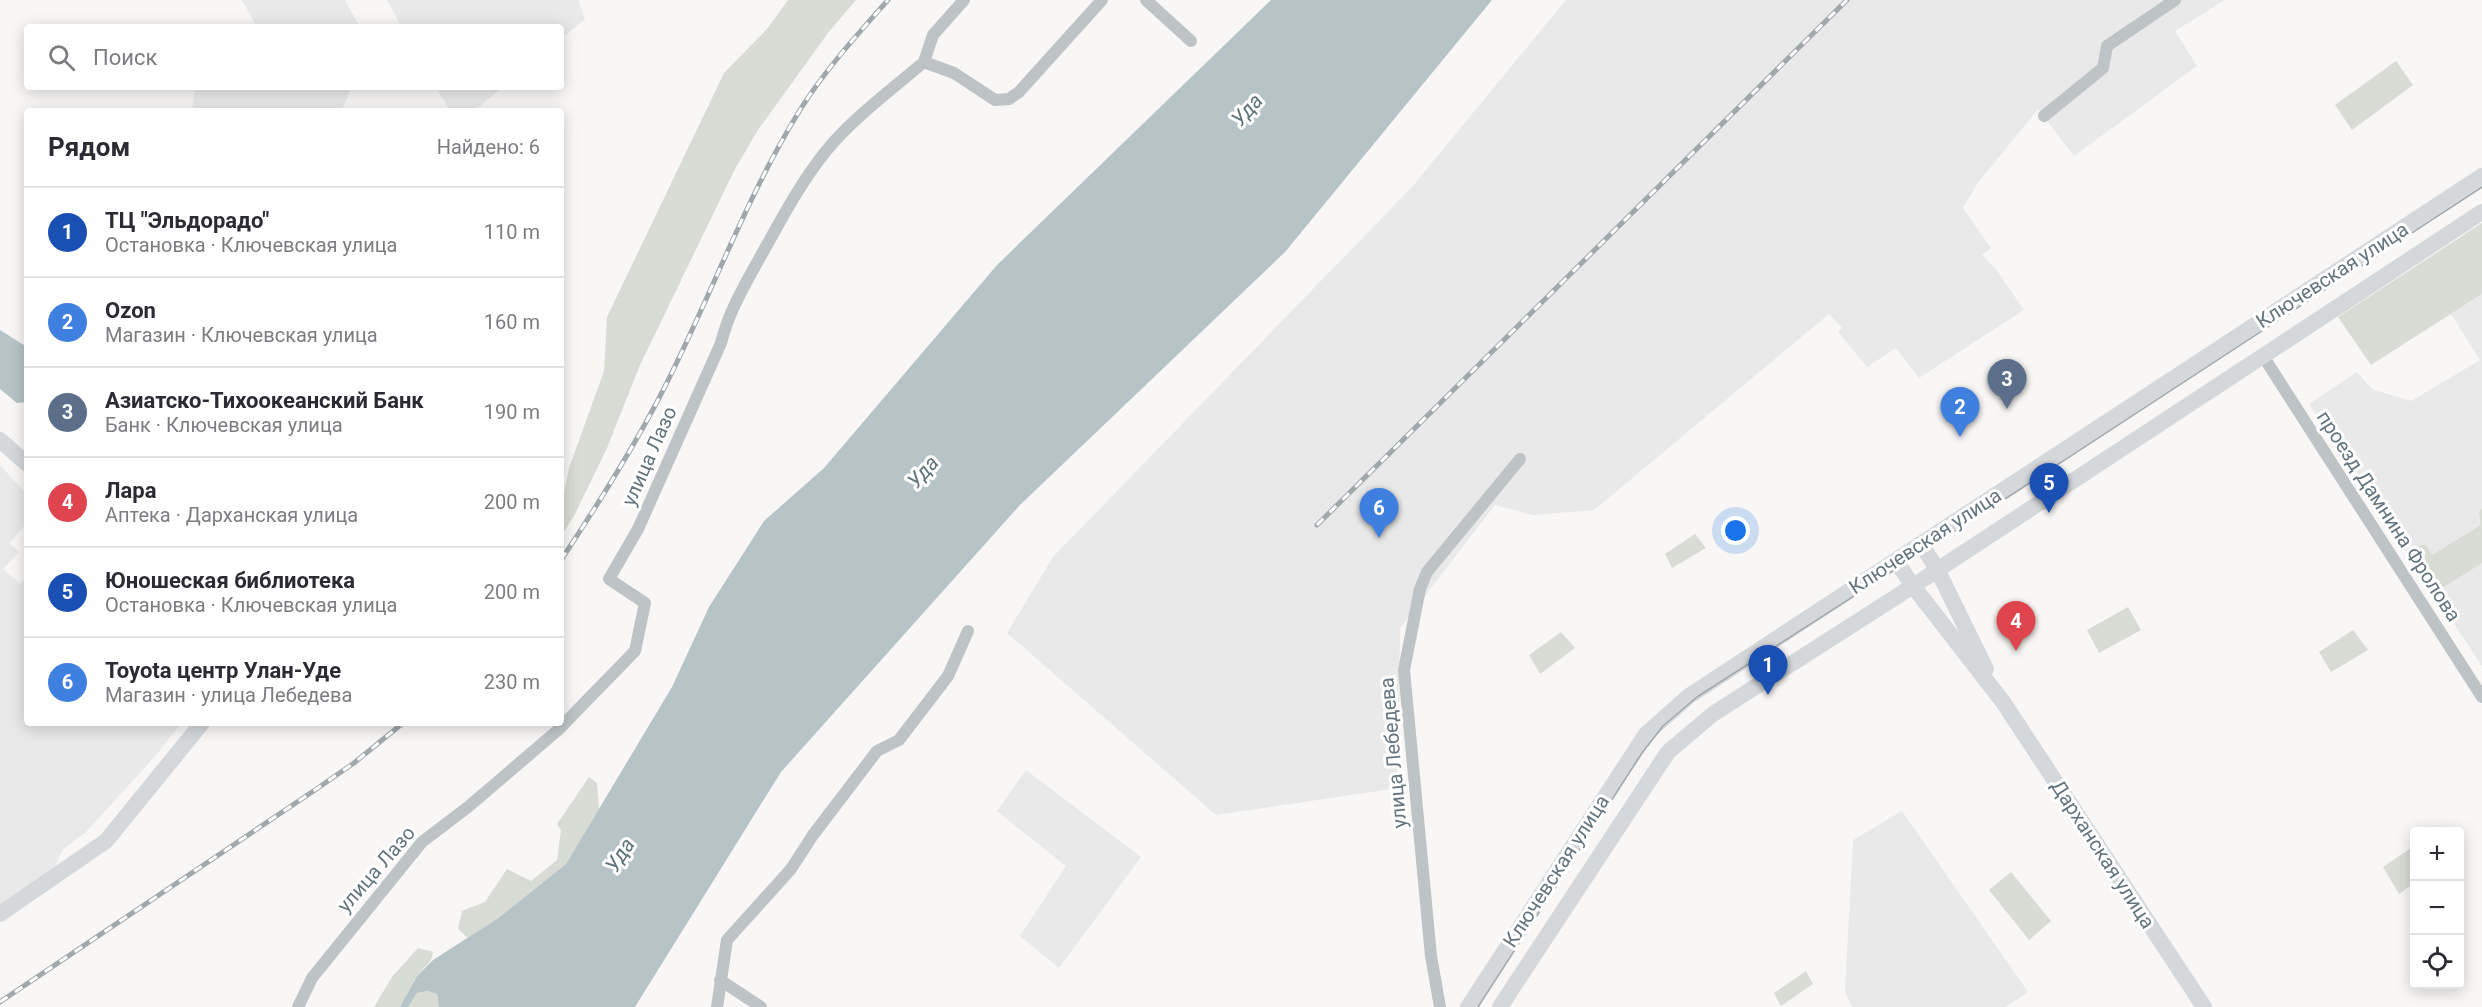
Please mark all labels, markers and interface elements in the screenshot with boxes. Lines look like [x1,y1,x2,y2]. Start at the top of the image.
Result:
search box [24,24,564,90]
icon: search [45,41,78,74]
text: Поиск [93,45,157,70]
water label: Уда [1226,89,1268,131]
text: Рядом [48,132,130,162]
text: Найдено: 6 [437,135,540,159]
text: ТЦ "Эльдорадо" [105,208,269,233]
street label: Ключевская улица [2251,217,2413,333]
text: 1 [62,220,73,244]
text: 110 m [484,220,540,244]
text: Остановка · Ключевская улица [105,233,397,257]
text: Ozon [105,298,156,323]
text: 2 [62,310,73,334]
text: 160 m [484,310,540,334]
text: Магазин · Ключевская улица [105,323,378,347]
pin: 3 [1988,360,2026,409]
text: Азиатско-Тихоокеанский Банк [105,388,424,413]
pin: 2 [1940,388,1980,437]
text: 3 [62,400,73,424]
text: 190 m [484,400,540,424]
street label: улица Лазо [616,402,682,510]
street label: проезд Дамнина Фролова [2312,406,2466,626]
text: Банк · Ключевская улица [105,413,343,437]
water label: Уда [902,451,944,493]
pin: 5 [2030,464,2068,513]
text: Лара [105,478,156,503]
street label: Ключевская улица [1844,483,2006,599]
pin: 6 [1360,488,1398,538]
text: 4 [62,490,73,514]
text: 200 m [484,490,540,514]
text: Аптека · Дарханская улица [105,503,358,527]
your location [1721,516,1750,545]
text: Юношеская библиотека [105,568,355,593]
text: 5 [62,580,73,604]
text: 200 m [484,580,540,604]
text: Остановка · Ключевская улица [105,593,397,617]
pin: 4 [1996,602,2036,651]
pin: 1 [1748,646,1788,695]
text: Toyota центр Улан-Уде [105,658,341,683]
text: 6 [62,670,73,694]
text: 230 m [484,670,540,694]
street label: улица Лебедева [1374,677,1412,829]
text: Магазин · улица Лебедева [105,683,352,707]
street label: Дарханская улица [2046,775,2160,933]
street label: Ключевская улица [1498,790,1614,952]
street label: улица Лазо [332,821,420,917]
map controls [2410,827,2464,989]
button: + [2410,827,2464,881]
water label: Уда [600,834,640,876]
button: − [2410,881,2464,935]
button: locate [2410,935,2464,989]

